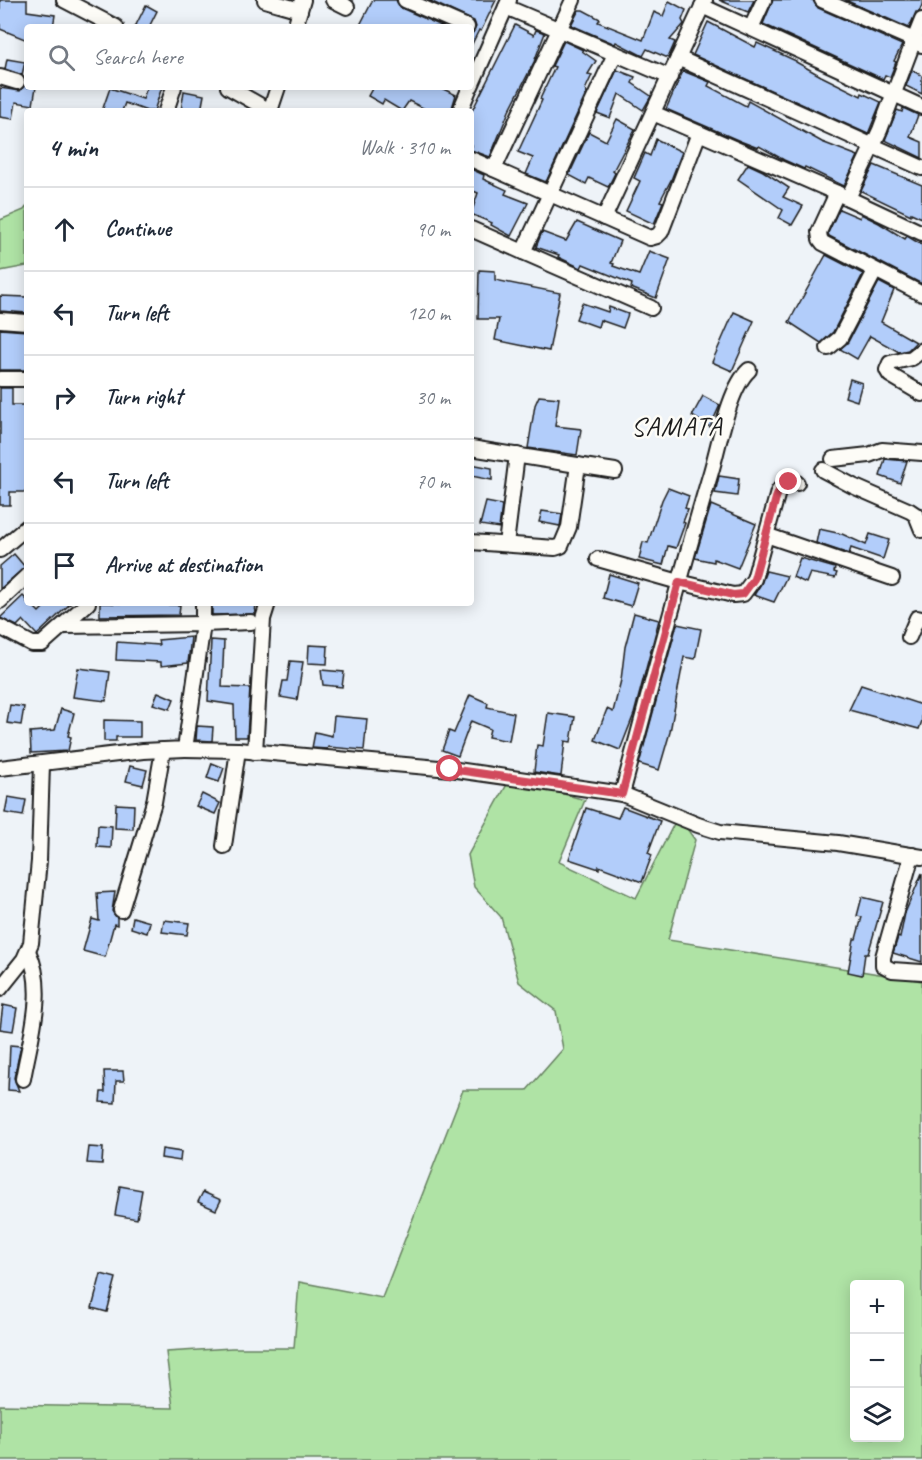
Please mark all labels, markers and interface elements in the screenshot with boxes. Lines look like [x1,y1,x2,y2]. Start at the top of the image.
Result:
search box [24,24,474,90]
icon: search [45,41,78,74]
text: Search here [93,43,183,71]
text: 4 min [48,131,98,164]
text: Walk · 310 m [360,135,450,160]
icon: ahead [48,213,81,246]
text: Continue [105,215,171,243]
text: 90 m [416,217,450,242]
icon: left [48,297,81,330]
text: Turn left [105,299,169,327]
text: 120 m [407,301,450,326]
icon: right [48,381,81,414]
text: Turn right [105,383,182,411]
text: 30 m [416,385,450,410]
district label: SAMATA [631,409,723,443]
icon: left [48,465,81,498]
text: Turn left [105,467,169,495]
route end [775,468,801,494]
text: 70 m [416,469,450,494]
icon: arrive [48,549,81,582]
text: Arrive at destination [105,551,262,579]
route start [436,755,462,781]
map controls [850,1280,904,1442]
button: + [850,1280,904,1334]
button: − [850,1334,904,1388]
button: layers [850,1388,904,1442]

